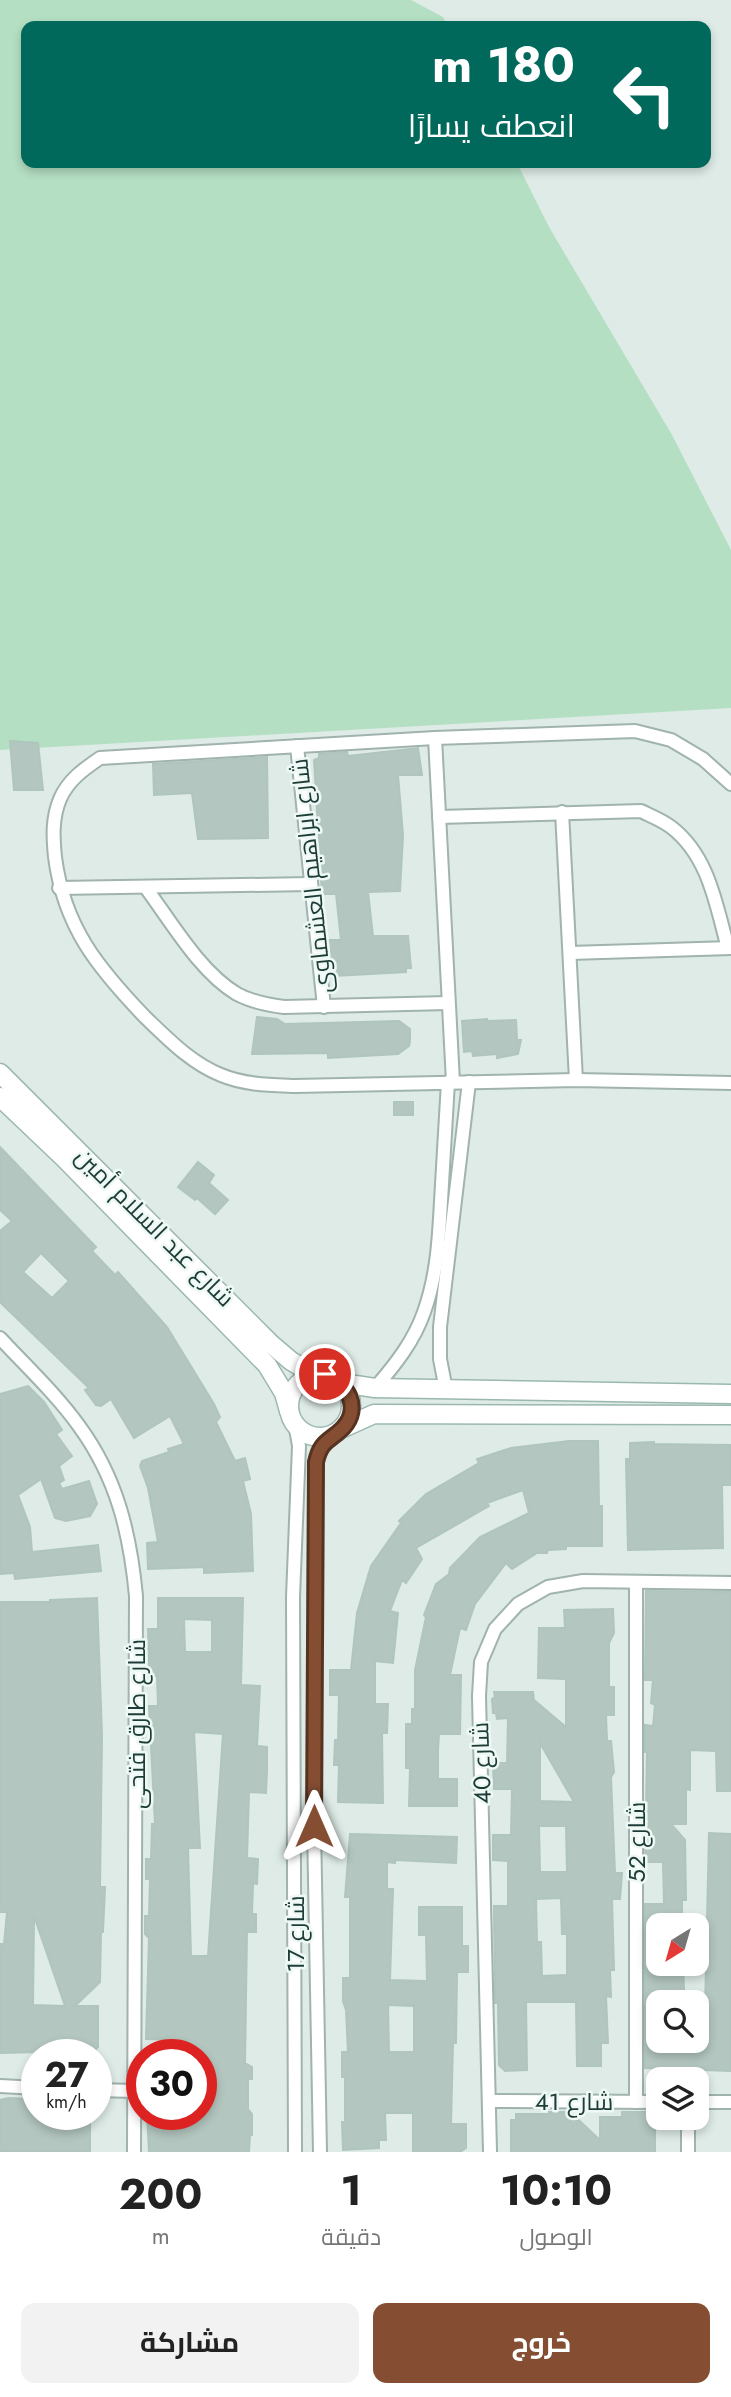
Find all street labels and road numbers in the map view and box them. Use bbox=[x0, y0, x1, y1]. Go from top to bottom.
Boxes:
street label: شارع ابراهيم العشماوى bbox=[281, 757, 341, 995]
street label: شارع عبد السلام أمين bbox=[67, 1139, 243, 1315]
street label: شارع طارق فتحى bbox=[119, 1639, 154, 1809]
street label: شارع 40 bbox=[462, 1721, 500, 1805]
street label: شارع 52 bbox=[619, 1802, 654, 1882]
street label: شارع 17 bbox=[278, 1895, 313, 1973]
street label: شارع 41 bbox=[535, 2084, 613, 2119]

